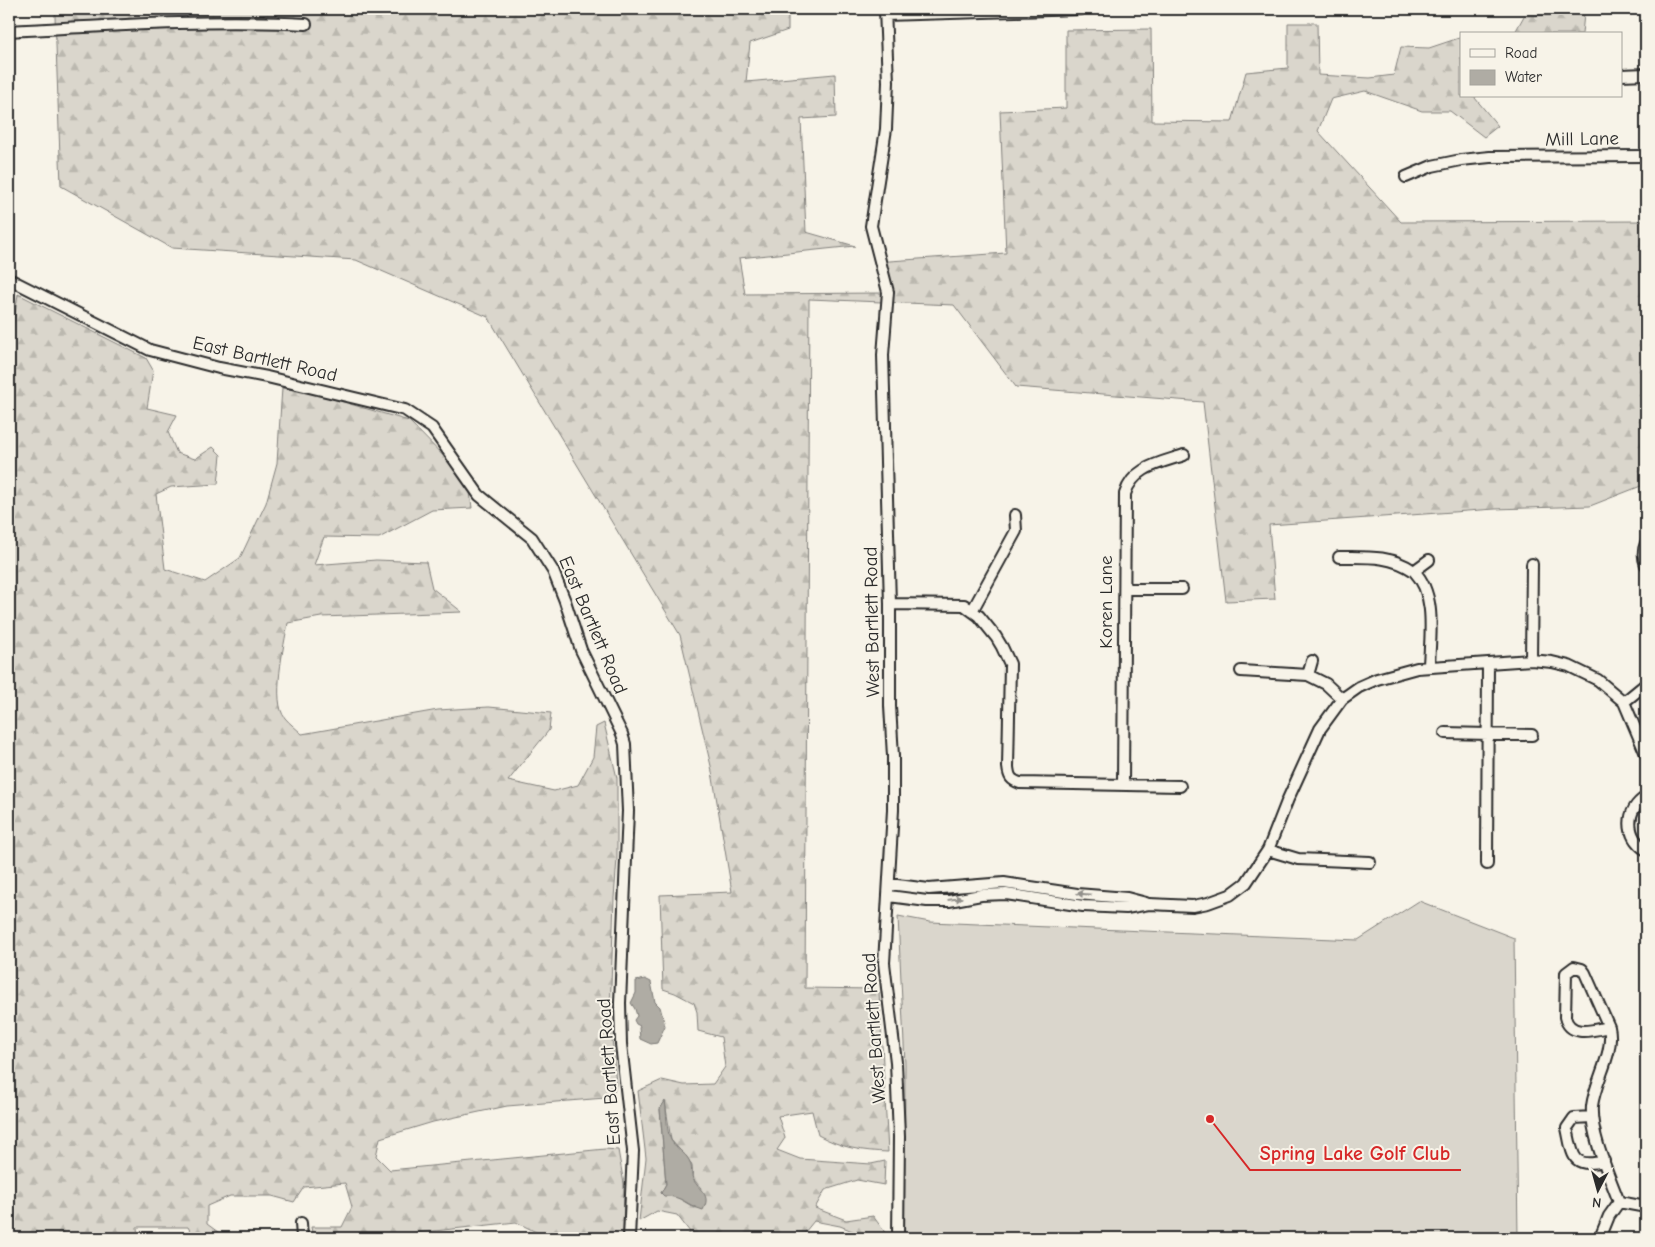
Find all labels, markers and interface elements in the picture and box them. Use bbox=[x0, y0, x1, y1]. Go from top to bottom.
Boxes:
legend bbox=[1460, 32, 1622, 98]
text: Road bbox=[1505, 44, 1537, 62]
text: Water bbox=[1505, 68, 1542, 86]
street label: Mill Lane bbox=[1545, 127, 1619, 151]
street label: East Bartlett Road bbox=[191, 332, 339, 386]
street label: West Bartlett Road bbox=[860, 546, 884, 698]
street label: East Bartlett Road bbox=[554, 553, 632, 697]
street label: Koren Lane bbox=[1095, 555, 1117, 649]
one-way arrow bbox=[1076, 890, 1092, 898]
one-way arrow bbox=[947, 895, 963, 903]
street label: West Bartlett Road bbox=[858, 952, 890, 1104]
street label: East Bartlett Road bbox=[593, 998, 625, 1146]
callout: Spring Lake Golf Club bbox=[1250, 1135, 1461, 1170]
text: Spring Lake Golf Club bbox=[1260, 1142, 1450, 1165]
north arrow bbox=[1572, 1164, 1622, 1214]
text: N bbox=[1591, 1194, 1602, 1211]

